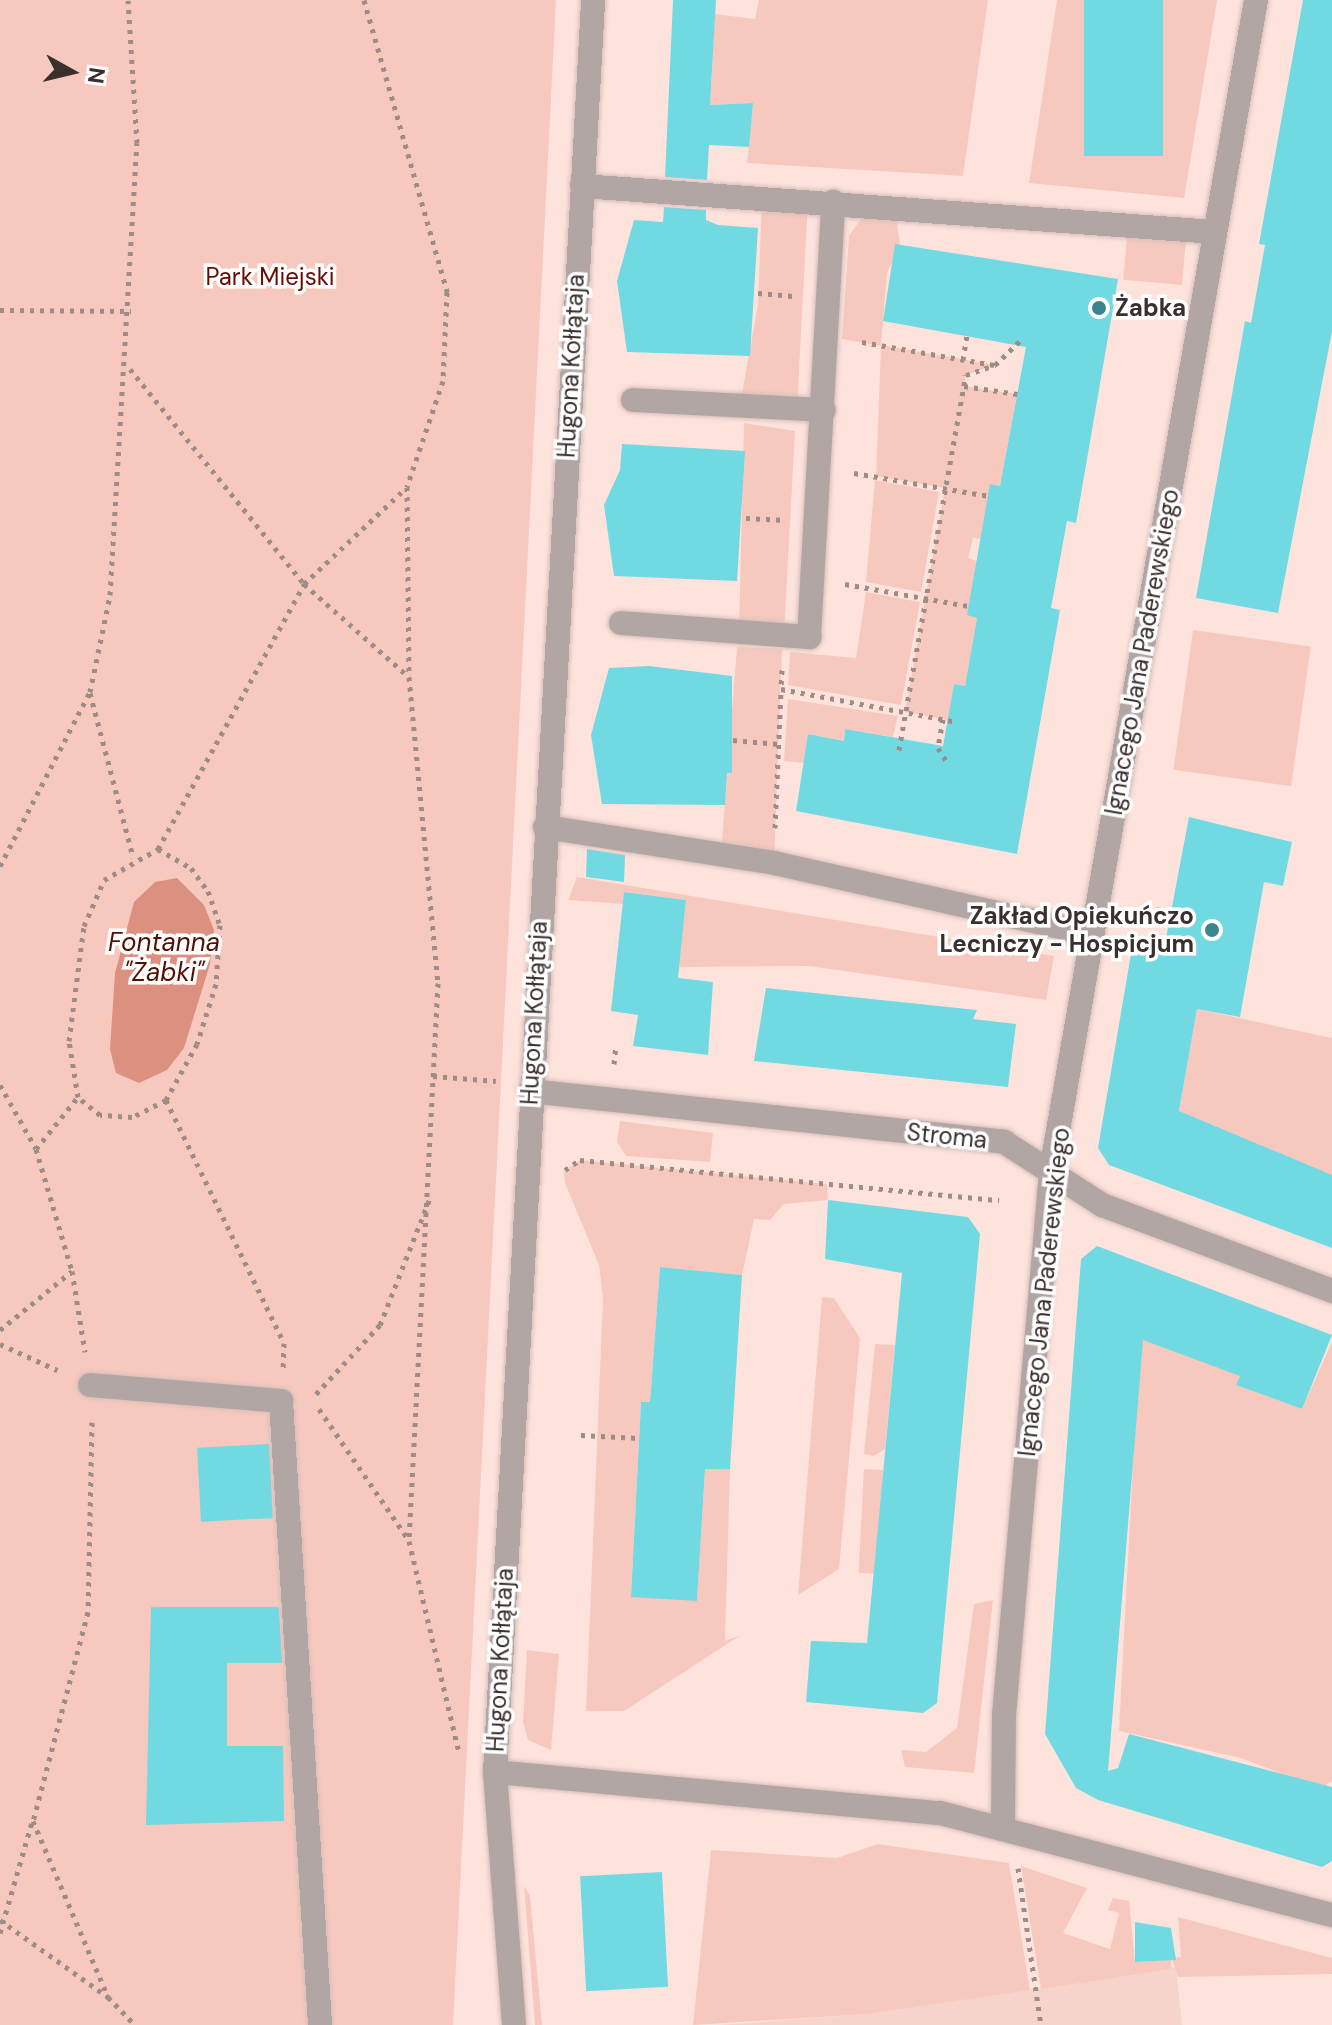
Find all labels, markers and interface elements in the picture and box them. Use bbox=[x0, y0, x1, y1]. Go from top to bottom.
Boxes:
north arrow bbox=[32, 32, 112, 112]
text: N bbox=[81, 65, 112, 85]
park label: Park Miejski bbox=[205, 263, 335, 291]
street label: Hugona Kołłątaja bbox=[552, 273, 590, 459]
place label: Żabka bbox=[1115, 294, 1186, 322]
marker: Żabka bbox=[1090, 299, 1108, 317]
street label: Ignacego Jana Paderewskiego bbox=[1099, 487, 1185, 817]
place label: Zakład Opiekuńczo Lecniczy - Hospicjum bbox=[939, 902, 1194, 958]
marker: Zakład Opiekuńczo Lecniczy - Hospicjum bbox=[1201, 919, 1223, 941]
street label: Hugona Kołłątaja bbox=[515, 920, 553, 1106]
water label: Fontanna "Żabki" bbox=[108, 927, 220, 988]
street label: Stroma bbox=[906, 1117, 988, 1155]
street label: Ignacego Jana Paderewskiego bbox=[1012, 1126, 1076, 1458]
street label: Hugona Kołłątaja bbox=[481, 1567, 519, 1753]

